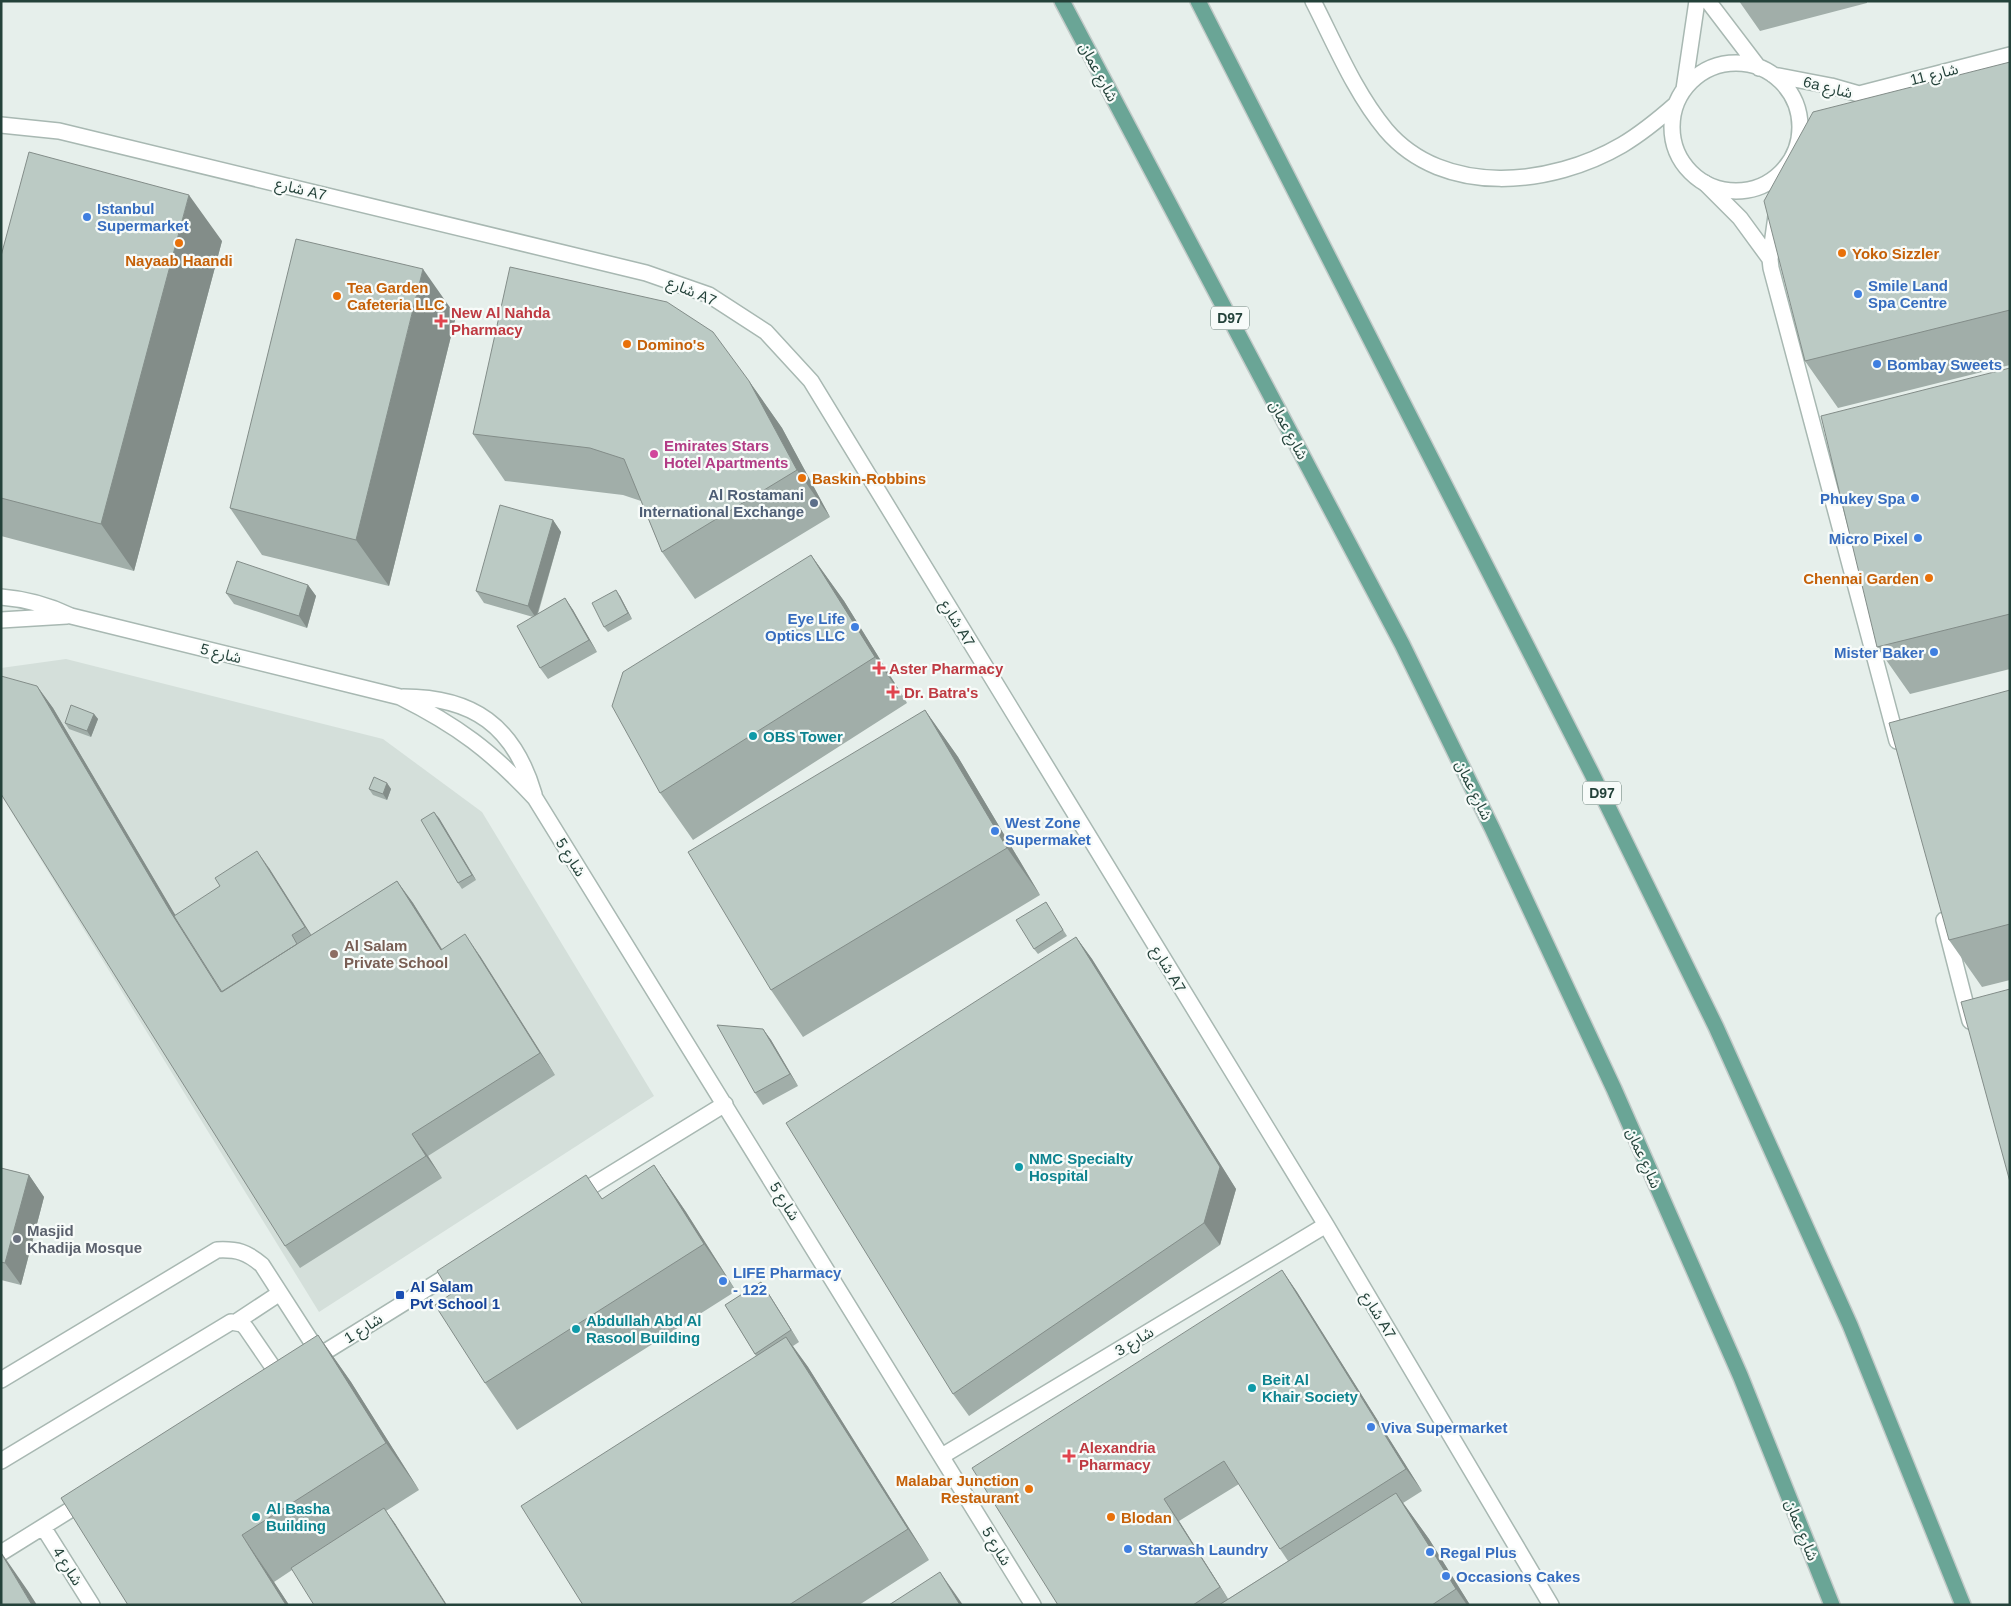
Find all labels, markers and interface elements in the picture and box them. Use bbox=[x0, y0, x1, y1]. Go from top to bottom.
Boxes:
street label: شارع عمان bbox=[1073, 40, 1122, 106]
street label: 11 شارع bbox=[1908, 60, 1961, 92]
street label: 6a شارع bbox=[1801, 73, 1855, 105]
street label: شارع A7 bbox=[273, 174, 328, 207]
place label: Istanbul Supermarket bbox=[97, 200, 189, 234]
marker: Istanbul Supermarket bbox=[81, 211, 93, 223]
marker: Nayaab Haandi bbox=[173, 237, 185, 249]
place label: Yoko Sizzler bbox=[1852, 245, 1939, 262]
marker: Yoko Sizzler bbox=[1836, 247, 1848, 259]
place label: Nayaab Haandi bbox=[125, 252, 233, 269]
street label: شارع A7 bbox=[663, 273, 719, 313]
place label: Smile Land Spa Centre bbox=[1868, 277, 1948, 311]
place label: Tea Garden Cafeteria LLC bbox=[347, 279, 445, 313]
marker: Smile Land Spa Centre bbox=[1852, 288, 1864, 300]
marker: Tea Garden Cafeteria LLC bbox=[331, 290, 343, 302]
place label: New Al Nahda Pharmacy bbox=[451, 304, 551, 338]
road number: D97 bbox=[1211, 306, 1249, 330]
marker: New Al Nahda Pharmacy bbox=[435, 315, 447, 327]
place label: Domino's bbox=[637, 336, 705, 353]
marker: Domino's bbox=[621, 338, 633, 350]
place label: Bombay Sweets bbox=[1887, 356, 2002, 373]
marker: Bombay Sweets bbox=[1871, 358, 1883, 370]
street label: شارع عمان bbox=[1263, 398, 1312, 464]
place label: Emirates Stars Hotel Apartments bbox=[664, 437, 788, 471]
marker: Emirates Stars Hotel Apartments bbox=[648, 448, 660, 460]
place label: Baskin-Robbins bbox=[812, 470, 926, 487]
marker: Baskin-Robbins bbox=[796, 472, 808, 484]
place label: Al Rostamani International Exchange bbox=[639, 486, 804, 520]
place label: Phukey Spa bbox=[1820, 490, 1906, 507]
marker: Phukey Spa bbox=[1909, 492, 1921, 504]
marker: Al Rostamani International Exchange bbox=[808, 497, 820, 509]
place label: Micro Pixel bbox=[1829, 530, 1908, 547]
marker: Micro Pixel bbox=[1912, 532, 1924, 544]
place label: Chennai Garden bbox=[1803, 570, 1919, 587]
marker: Chennai Garden bbox=[1923, 572, 1935, 584]
street label: شارع A7 bbox=[934, 596, 979, 652]
place label: Eye Life Optics LLC bbox=[765, 610, 845, 644]
marker: Eye Life Optics LLC bbox=[849, 621, 861, 633]
street label: شارع 5 bbox=[198, 640, 244, 670]
place label: Mister Baker bbox=[1834, 644, 1924, 661]
marker: Mister Baker bbox=[1928, 646, 1940, 658]
place label: Aster Pharmacy bbox=[889, 660, 1004, 677]
marker: Aster Pharmacy bbox=[873, 662, 885, 674]
place label: Dr. Batra's bbox=[904, 684, 978, 701]
marker: Dr. Batra's bbox=[886, 685, 900, 699]
place label: OBS Tower bbox=[763, 728, 843, 745]
marker: OBS Tower bbox=[747, 730, 759, 742]
street label: شارع عمان bbox=[1449, 757, 1496, 825]
road number: D97 bbox=[1583, 781, 1621, 804]
place label: West Zone Supermaket bbox=[1005, 814, 1091, 848]
marker: West Zone Supermaket bbox=[989, 825, 1001, 837]
street label: شارع 5 bbox=[549, 835, 589, 882]
place label: Al Salam Private School bbox=[344, 937, 448, 971]
street label: شارع A7 bbox=[1145, 942, 1190, 998]
marker: Al Salam Private School bbox=[328, 948, 340, 960]
street label: شارع عمان bbox=[1620, 1125, 1665, 1193]
place label: NMC Specialty Hospital bbox=[1029, 1150, 1134, 1184]
marker: NMC Specialty Hospital bbox=[1013, 1161, 1025, 1173]
street label: شارع 5 bbox=[763, 1179, 803, 1226]
place label: Masjid Khadija Mosque bbox=[27, 1222, 142, 1256]
marker: Masjid Khadija Mosque bbox=[11, 1233, 23, 1245]
place label: LIFE Pharmacy - 122 bbox=[733, 1264, 842, 1298]
marker: LIFE Pharmacy - 122 bbox=[717, 1275, 729, 1287]
place label: Al Salam Pvt School 1 bbox=[410, 1278, 500, 1312]
street label: شارع A7 bbox=[1355, 1288, 1400, 1344]
marker: Al Salam Pvt School 1 bbox=[394, 1289, 406, 1301]
street label: شارع 1 bbox=[341, 1310, 388, 1350]
place label: Abdullah Abd Al Rasool Building bbox=[586, 1312, 702, 1346]
marker: Abdullah Abd Al Rasool Building bbox=[570, 1323, 582, 1335]
street label: شارع 3 bbox=[1112, 1323, 1159, 1362]
place label: Beit Al Khair Society bbox=[1262, 1371, 1359, 1405]
marker: Beit Al Khair Society bbox=[1246, 1382, 1258, 1394]
place label: Viva Supermarket bbox=[1381, 1419, 1507, 1436]
marker: Viva Supermarket bbox=[1365, 1421, 1377, 1433]
place label: Alexandria Pharmacy bbox=[1079, 1439, 1156, 1473]
marker: Alexandria Pharmacy bbox=[1063, 1450, 1075, 1462]
place label: Malabar Junction Restaurant bbox=[896, 1472, 1019, 1506]
marker: Malabar Junction Restaurant bbox=[1023, 1483, 1035, 1495]
street label: شارع عمان bbox=[1778, 1497, 1822, 1565]
place label: Al Basha Building bbox=[266, 1500, 331, 1534]
place label: Blodan bbox=[1121, 1509, 1172, 1526]
marker: Al Basha Building bbox=[250, 1511, 262, 1523]
marker: Blodan bbox=[1105, 1511, 1117, 1523]
street label: شارع 5 bbox=[976, 1524, 1015, 1571]
place label: Starwash Laundry bbox=[1138, 1541, 1269, 1558]
marker: Starwash Laundry bbox=[1122, 1543, 1134, 1555]
street label: شارع 4 bbox=[46, 1544, 86, 1591]
place label: Regal Plus bbox=[1440, 1544, 1517, 1561]
marker: Regal Plus bbox=[1424, 1546, 1436, 1558]
place label: Occasions Cakes bbox=[1456, 1568, 1580, 1585]
marker: Occasions Cakes bbox=[1440, 1570, 1452, 1582]

